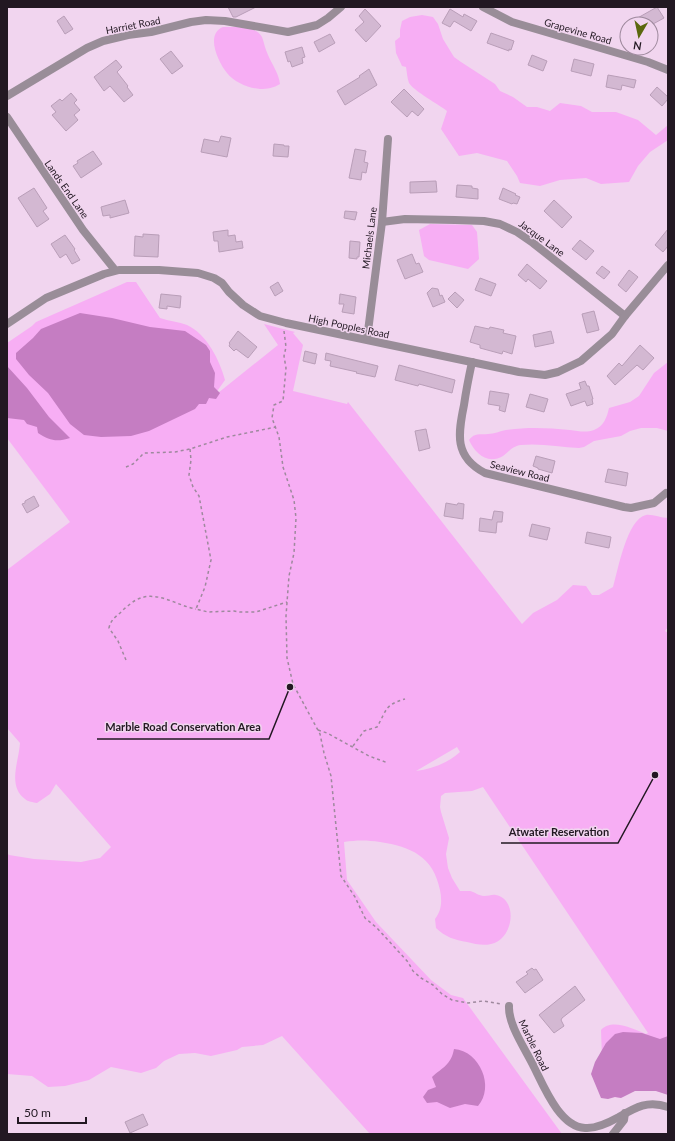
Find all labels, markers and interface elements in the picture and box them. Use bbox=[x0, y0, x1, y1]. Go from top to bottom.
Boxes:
street label: Harriet Road bbox=[105, 14, 161, 36]
street label: Grapevine Road bbox=[543, 16, 613, 46]
north arrow bbox=[619, 16, 659, 56]
text: N bbox=[632, 39, 643, 53]
street label: Lands End Lane bbox=[42, 157, 92, 221]
street label: Michaels Lane bbox=[359, 206, 379, 270]
street label: Jacque Lane bbox=[517, 217, 567, 259]
street label: High Popples Road bbox=[307, 312, 391, 340]
street label: Seaview Road bbox=[489, 458, 551, 484]
callout: Marble Road Conservation Area bbox=[97, 716, 269, 739]
text: Marble Road Conservation Area bbox=[105, 720, 261, 733]
callout: Atwater Reservation bbox=[501, 820, 618, 843]
text: Atwater Reservation bbox=[508, 825, 609, 838]
street label: Marble Road bbox=[516, 1017, 552, 1073]
scale bar bbox=[18, 1099, 86, 1125]
text: 50 m bbox=[24, 1105, 51, 1120]

